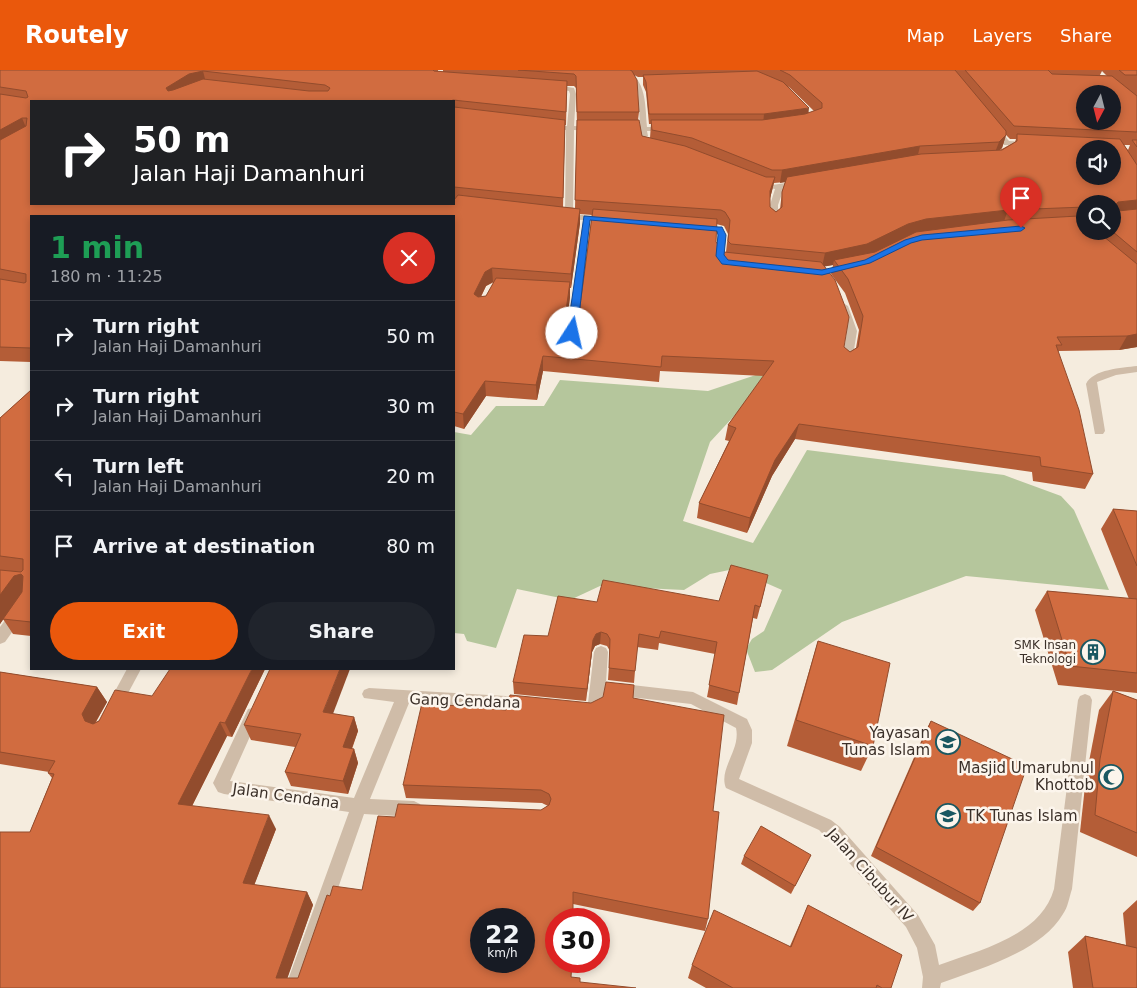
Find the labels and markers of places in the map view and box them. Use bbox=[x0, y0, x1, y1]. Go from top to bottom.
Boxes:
pin bbox=[1000, 177, 1042, 228]
place label: SMK Insan Teknologi bbox=[1014, 638, 1076, 666]
building icon: SMK Insan Teknologi bbox=[1080, 639, 1106, 665]
place label: Yayasan Tunas Islam bbox=[841, 724, 930, 759]
school or university icon: Yayasan Tunas Islam bbox=[935, 729, 961, 755]
place label: Masjid Umarubnul Khottob bbox=[958, 759, 1094, 794]
mosque icon: Masjid Umarubnul Khottob bbox=[1098, 764, 1124, 790]
school or university icon: TK Tunas Islam bbox=[935, 803, 961, 829]
place label: TK Tunas Islam bbox=[965, 807, 1078, 825]

